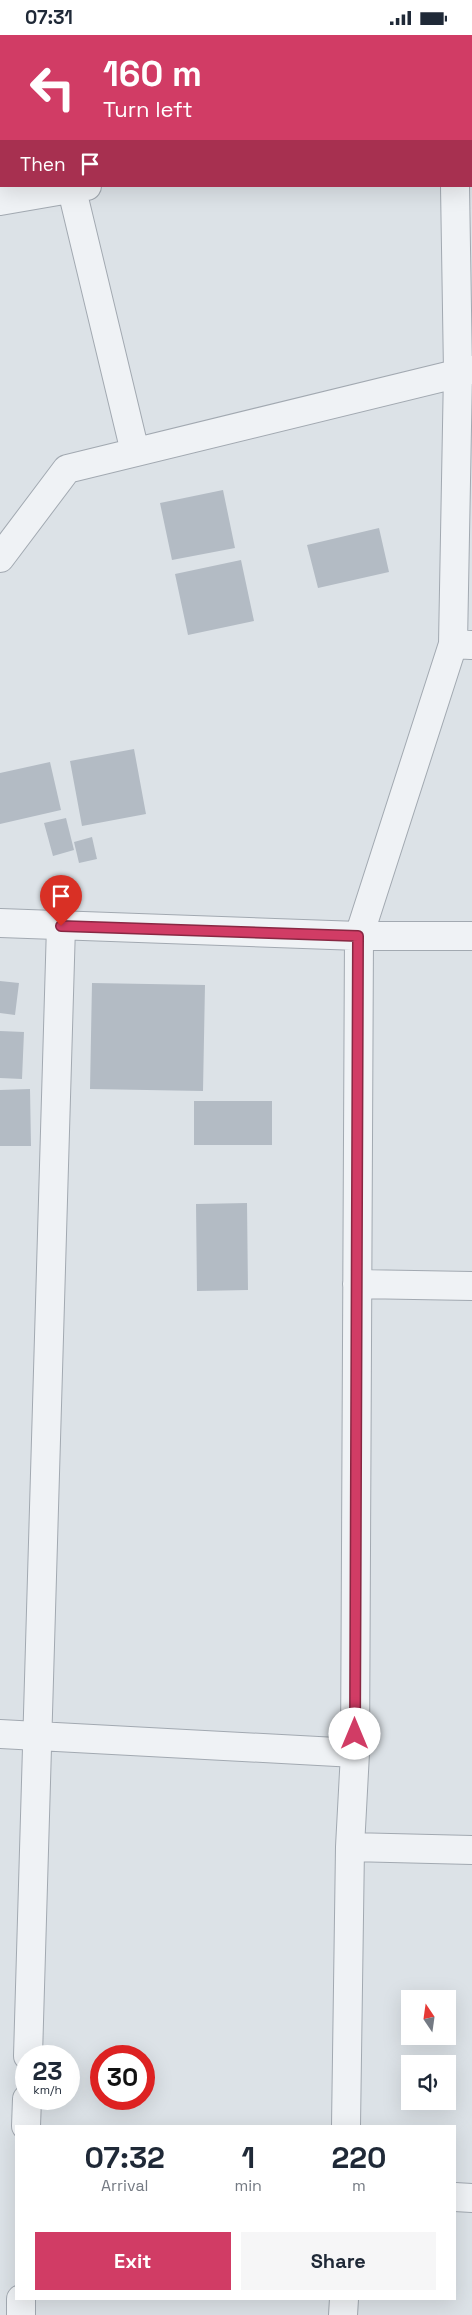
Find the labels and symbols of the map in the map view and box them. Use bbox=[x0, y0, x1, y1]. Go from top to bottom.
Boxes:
pin bbox=[40, 875, 82, 926]
position arrow bbox=[328, 1707, 380, 1759]
north arrow bbox=[401, 1990, 456, 2045]
speed limit sign: 30 bbox=[90, 2045, 155, 2110]

